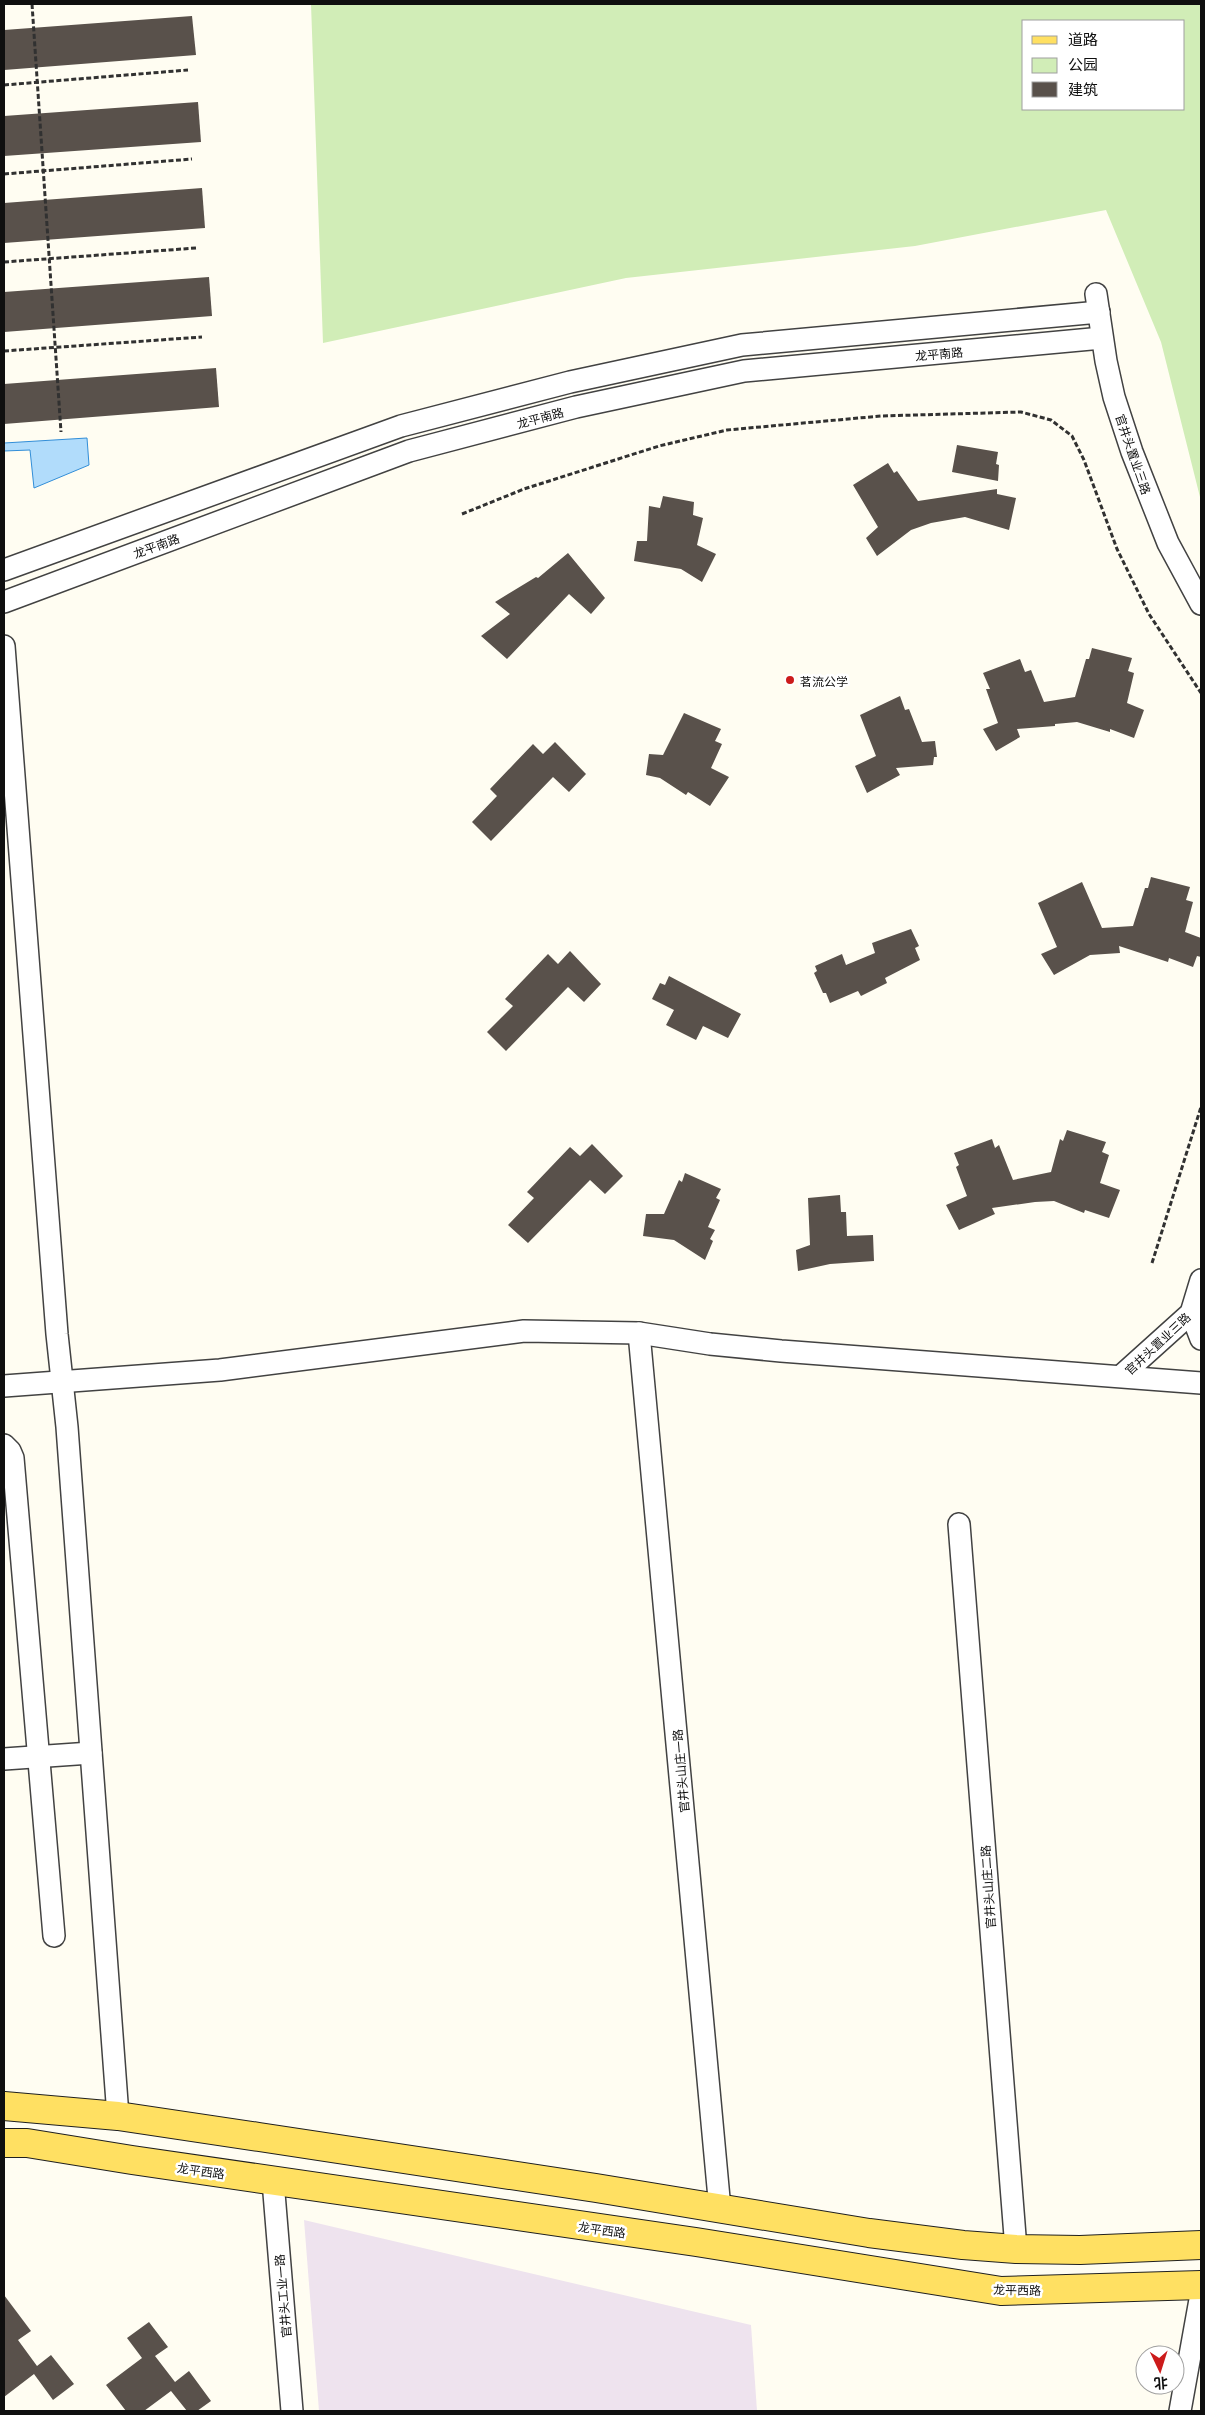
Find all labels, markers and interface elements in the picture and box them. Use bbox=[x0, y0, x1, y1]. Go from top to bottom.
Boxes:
legend bbox=[1022, 20, 1185, 110]
text: 道路 bbox=[1068, 28, 1098, 49]
text: 公园 bbox=[1068, 53, 1098, 74]
text: 建筑 bbox=[1068, 78, 1098, 99]
street label: 龙平南路 bbox=[914, 342, 964, 364]
street label: 龙平南路 bbox=[515, 403, 565, 431]
street label: 官井头置业三路 bbox=[1112, 412, 1156, 496]
street label: 龙平南路 bbox=[131, 529, 181, 561]
place label: 茗流公学 bbox=[800, 672, 848, 689]
marker: 茗流公学 bbox=[784, 674, 796, 686]
street label: 官井头置业三路 bbox=[1120, 1308, 1194, 1378]
street label: 官井头山庄一路 bbox=[668, 1728, 692, 1814]
street label: 官井头山庄二路 bbox=[976, 1845, 998, 1929]
street label: 龙平西路 bbox=[176, 2158, 226, 2182]
street label: 龙平西路 bbox=[577, 2217, 627, 2241]
street label: 官井头工业一路 bbox=[270, 2253, 294, 2339]
street label: 龙平西路 bbox=[993, 2280, 1041, 2298]
north arrow bbox=[1135, 2345, 1185, 2395]
text: 北 bbox=[1153, 2374, 1169, 2394]

